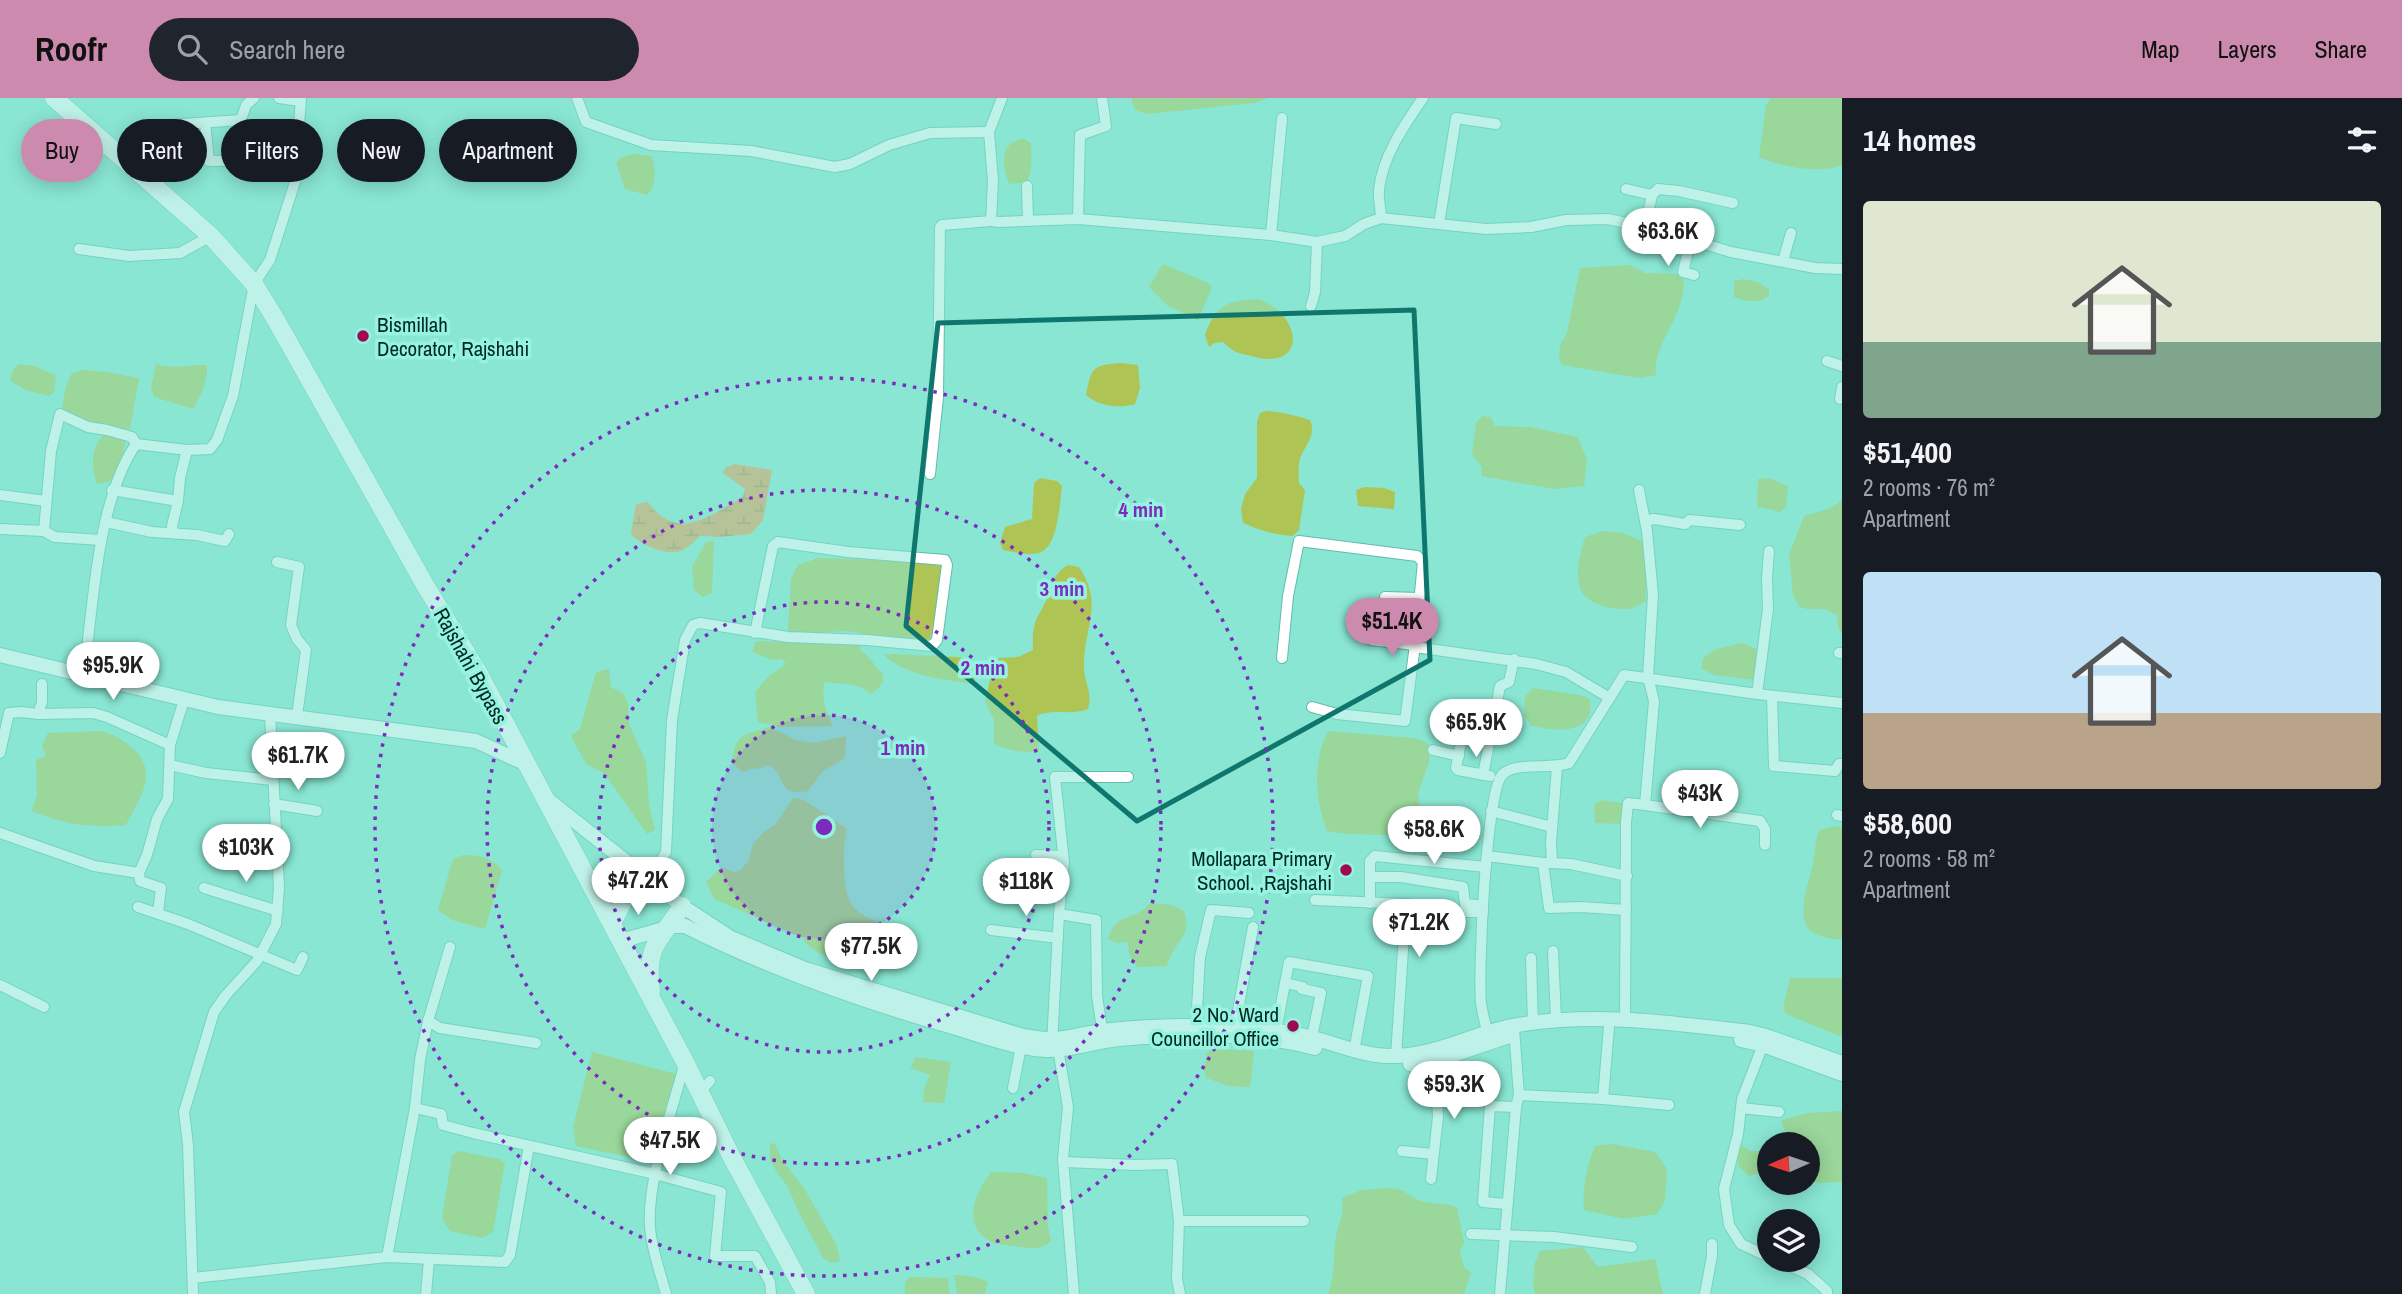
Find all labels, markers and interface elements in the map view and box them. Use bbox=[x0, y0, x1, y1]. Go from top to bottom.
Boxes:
search box bbox=[149, 18, 639, 81]
text: Roofr bbox=[35, 27, 107, 71]
icon: search bbox=[173, 30, 211, 68]
text: Search here bbox=[229, 32, 345, 67]
text: Map bbox=[2141, 33, 2179, 65]
text: Layers bbox=[2217, 33, 2276, 65]
text: Share bbox=[2314, 33, 2367, 65]
chip: Buy bbox=[21, 119, 103, 182]
chip: Rent bbox=[117, 119, 207, 182]
chip: Filters bbox=[221, 119, 323, 182]
chip: New bbox=[337, 119, 425, 182]
chip: Apartment bbox=[439, 119, 577, 182]
text: 14 homes bbox=[1863, 120, 1977, 160]
icon: filters bbox=[2343, 121, 2381, 159]
pin: $63.6K bbox=[1611, 208, 1725, 268]
text: $63.6K bbox=[1638, 215, 1698, 246]
icon: home bbox=[2059, 247, 2185, 373]
place label: Bismillah Decorator, Rajshahi bbox=[377, 310, 529, 363]
marker: Bismillah Decorator, Rajshahi bbox=[355, 328, 371, 344]
text: $51,400 bbox=[1863, 432, 1952, 472]
text: 2 rooms · 76 m² bbox=[1863, 472, 1995, 503]
text: 4 min bbox=[1119, 495, 1163, 524]
text: Apartment bbox=[1863, 503, 1950, 534]
text: 3 min bbox=[1040, 574, 1084, 603]
pin: $51.4K bbox=[1335, 598, 1449, 658]
street label: Rajshahi Bypass bbox=[427, 602, 515, 730]
text: $51.4K bbox=[1362, 605, 1422, 636]
icon: home bbox=[2059, 618, 2185, 744]
pin: $95.9K bbox=[56, 642, 170, 702]
text: $95.9K bbox=[83, 649, 143, 680]
text: 2 min bbox=[961, 653, 1005, 682]
pin: $65.9K bbox=[1419, 700, 1533, 759]
text: $65.9K bbox=[1446, 706, 1506, 737]
pin: $61.7K bbox=[241, 732, 355, 792]
text: 1 min bbox=[881, 733, 925, 762]
text: $61.7K bbox=[268, 739, 328, 770]
pin: $43K bbox=[1659, 770, 1741, 830]
text: $43K bbox=[1677, 777, 1723, 808]
text: $58,600 bbox=[1863, 803, 1952, 843]
pin: $58.6K bbox=[1377, 806, 1491, 866]
text: $58.6K bbox=[1404, 813, 1464, 844]
centre of rings bbox=[812, 815, 836, 839]
pin: $103K bbox=[197, 824, 295, 884]
text: $103K bbox=[218, 831, 274, 862]
text: 2 rooms · 58 m² bbox=[1863, 843, 1995, 874]
place label: Mollapara Primary School. ,Rajshahi bbox=[1191, 844, 1332, 897]
pin: $47.2K bbox=[581, 858, 695, 917]
pin: $118K bbox=[977, 858, 1075, 918]
marker: Mollapara Primary School. ,Rajshahi bbox=[1338, 862, 1354, 878]
text: $47.2K bbox=[608, 864, 668, 895]
text: $118K bbox=[999, 865, 1053, 896]
text: Apartment bbox=[1863, 874, 1950, 905]
pin: $71.2K bbox=[1362, 900, 1476, 959]
text: $71.2K bbox=[1389, 906, 1449, 937]
pin: $77.5K bbox=[814, 924, 928, 983]
text: $77.5K bbox=[841, 930, 901, 961]
place label: 2 No. Ward Councillor Office bbox=[1151, 1000, 1279, 1053]
marker: 2 No. Ward Councillor Office bbox=[1285, 1018, 1301, 1034]
pin: $59.3K bbox=[1397, 1062, 1511, 1121]
text: $59.3K bbox=[1424, 1068, 1484, 1099]
pin: $47.5K bbox=[613, 1118, 727, 1177]
text: $47.5K bbox=[640, 1124, 700, 1155]
north arrow bbox=[1757, 1132, 1820, 1195]
map controls bbox=[1757, 1132, 1820, 1272]
button: layers bbox=[1757, 1209, 1820, 1272]

